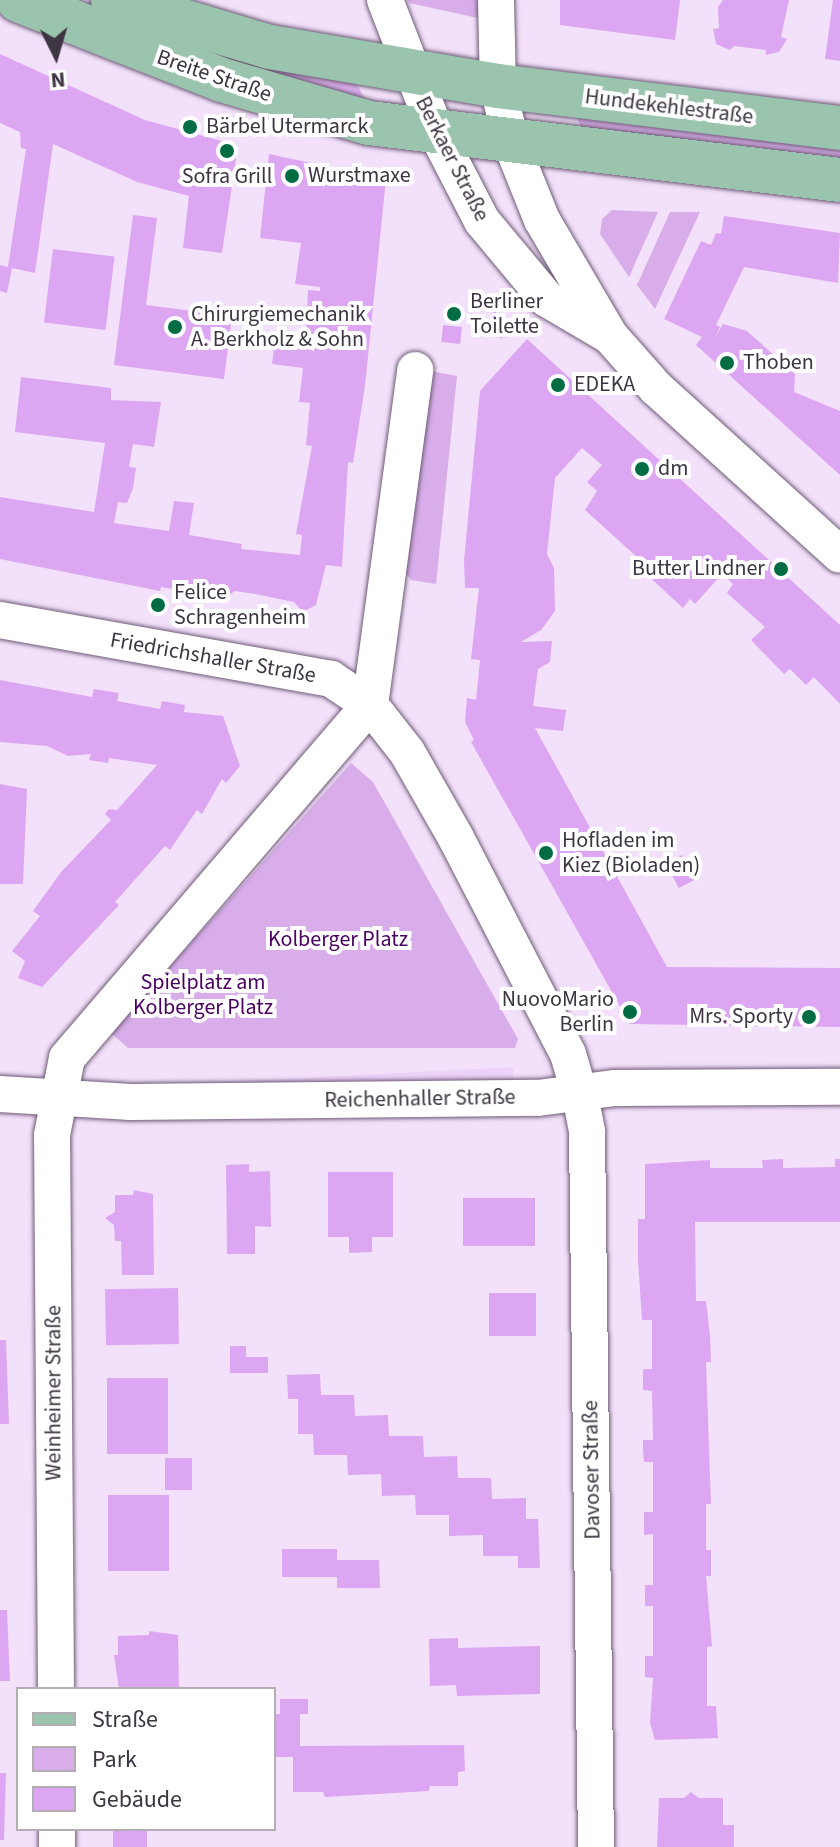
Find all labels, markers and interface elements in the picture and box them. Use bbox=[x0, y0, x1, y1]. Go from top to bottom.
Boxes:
north arrow bbox=[16, 16, 96, 96]
street label: Breite Straße bbox=[153, 44, 275, 108]
text: N bbox=[49, 63, 67, 96]
street label: Hundekehlestraße bbox=[583, 84, 755, 130]
street label: Berkaer Straße bbox=[409, 92, 495, 226]
place label: Bärbel Utermarck bbox=[206, 114, 368, 140]
marker: Bärbel Utermarck bbox=[181, 118, 199, 136]
marker: Sofra Grill bbox=[218, 142, 236, 160]
place label: Wurstmaxe bbox=[308, 163, 411, 189]
place label: Sofra Grill bbox=[182, 164, 272, 190]
marker: Wurstmaxe bbox=[283, 167, 301, 185]
place label: Berliner Toilette bbox=[470, 288, 543, 340]
place label: Chirurgiemechanik A. Berkholz & Sohn bbox=[191, 301, 366, 352]
marker: Berliner Toilette bbox=[445, 305, 463, 323]
marker: Chirurgiemechanik A. Berkholz & Sohn bbox=[166, 318, 184, 336]
place label: Thoben bbox=[743, 350, 814, 376]
marker: Thoben bbox=[718, 354, 736, 372]
place label: EDEKA bbox=[574, 372, 635, 398]
marker: EDEKA bbox=[549, 376, 567, 394]
place label: dm bbox=[658, 456, 688, 482]
marker: dm bbox=[633, 460, 651, 478]
place label: Butter Lindner bbox=[632, 556, 765, 582]
marker: Butter Lindner bbox=[772, 560, 790, 578]
place label: Felice Schragenheim bbox=[174, 579, 306, 630]
marker: Felice Schragenheim bbox=[149, 596, 167, 614]
street label: Friedrichshaller Straße bbox=[108, 627, 318, 689]
place label: Hofladen im Kiez (Bioladen) bbox=[562, 827, 700, 878]
marker: Hofladen im Kiez (Bioladen) bbox=[537, 844, 555, 862]
park label: Kolberger Platz bbox=[268, 927, 408, 953]
park label: Spielplatz am Kolberger Platz bbox=[133, 969, 273, 1020]
place label: NuovoMario Berlin bbox=[502, 986, 614, 1038]
marker: NuovoMario Berlin bbox=[621, 1003, 639, 1021]
place label: Mrs. Sporty bbox=[689, 1004, 793, 1030]
marker: Mrs. Sporty bbox=[800, 1008, 818, 1026]
street label: Reichenhaller Straße bbox=[324, 1084, 516, 1114]
street label: Weinheimer Straße bbox=[41, 1305, 67, 1481]
street label: Davoser Straße bbox=[578, 1400, 606, 1540]
legend bbox=[16, 1687, 276, 1831]
text: Straße bbox=[92, 1702, 158, 1737]
text: Park bbox=[92, 1742, 137, 1777]
text: Gebäude bbox=[92, 1782, 182, 1817]

